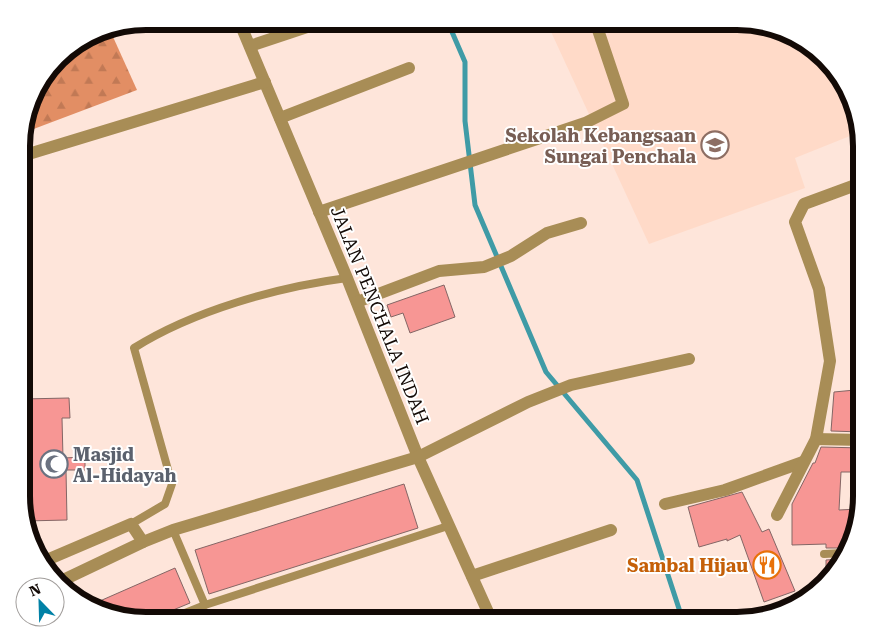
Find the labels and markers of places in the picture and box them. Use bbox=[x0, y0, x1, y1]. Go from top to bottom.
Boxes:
place label: Sekolah Kebangsaan Sungai Penchala bbox=[505, 125, 696, 167]
school or university icon: Sekolah Kebangsaan Sungai Penchala bbox=[700, 130, 730, 160]
place label: Masjid Al-Hidayah bbox=[73, 444, 177, 486]
mosque icon: Masjid Al-Hidayah bbox=[39, 449, 69, 479]
restaurant icon: Sambal Hijau bbox=[752, 550, 782, 580]
place label: Sambal Hijau bbox=[627, 555, 748, 576]

